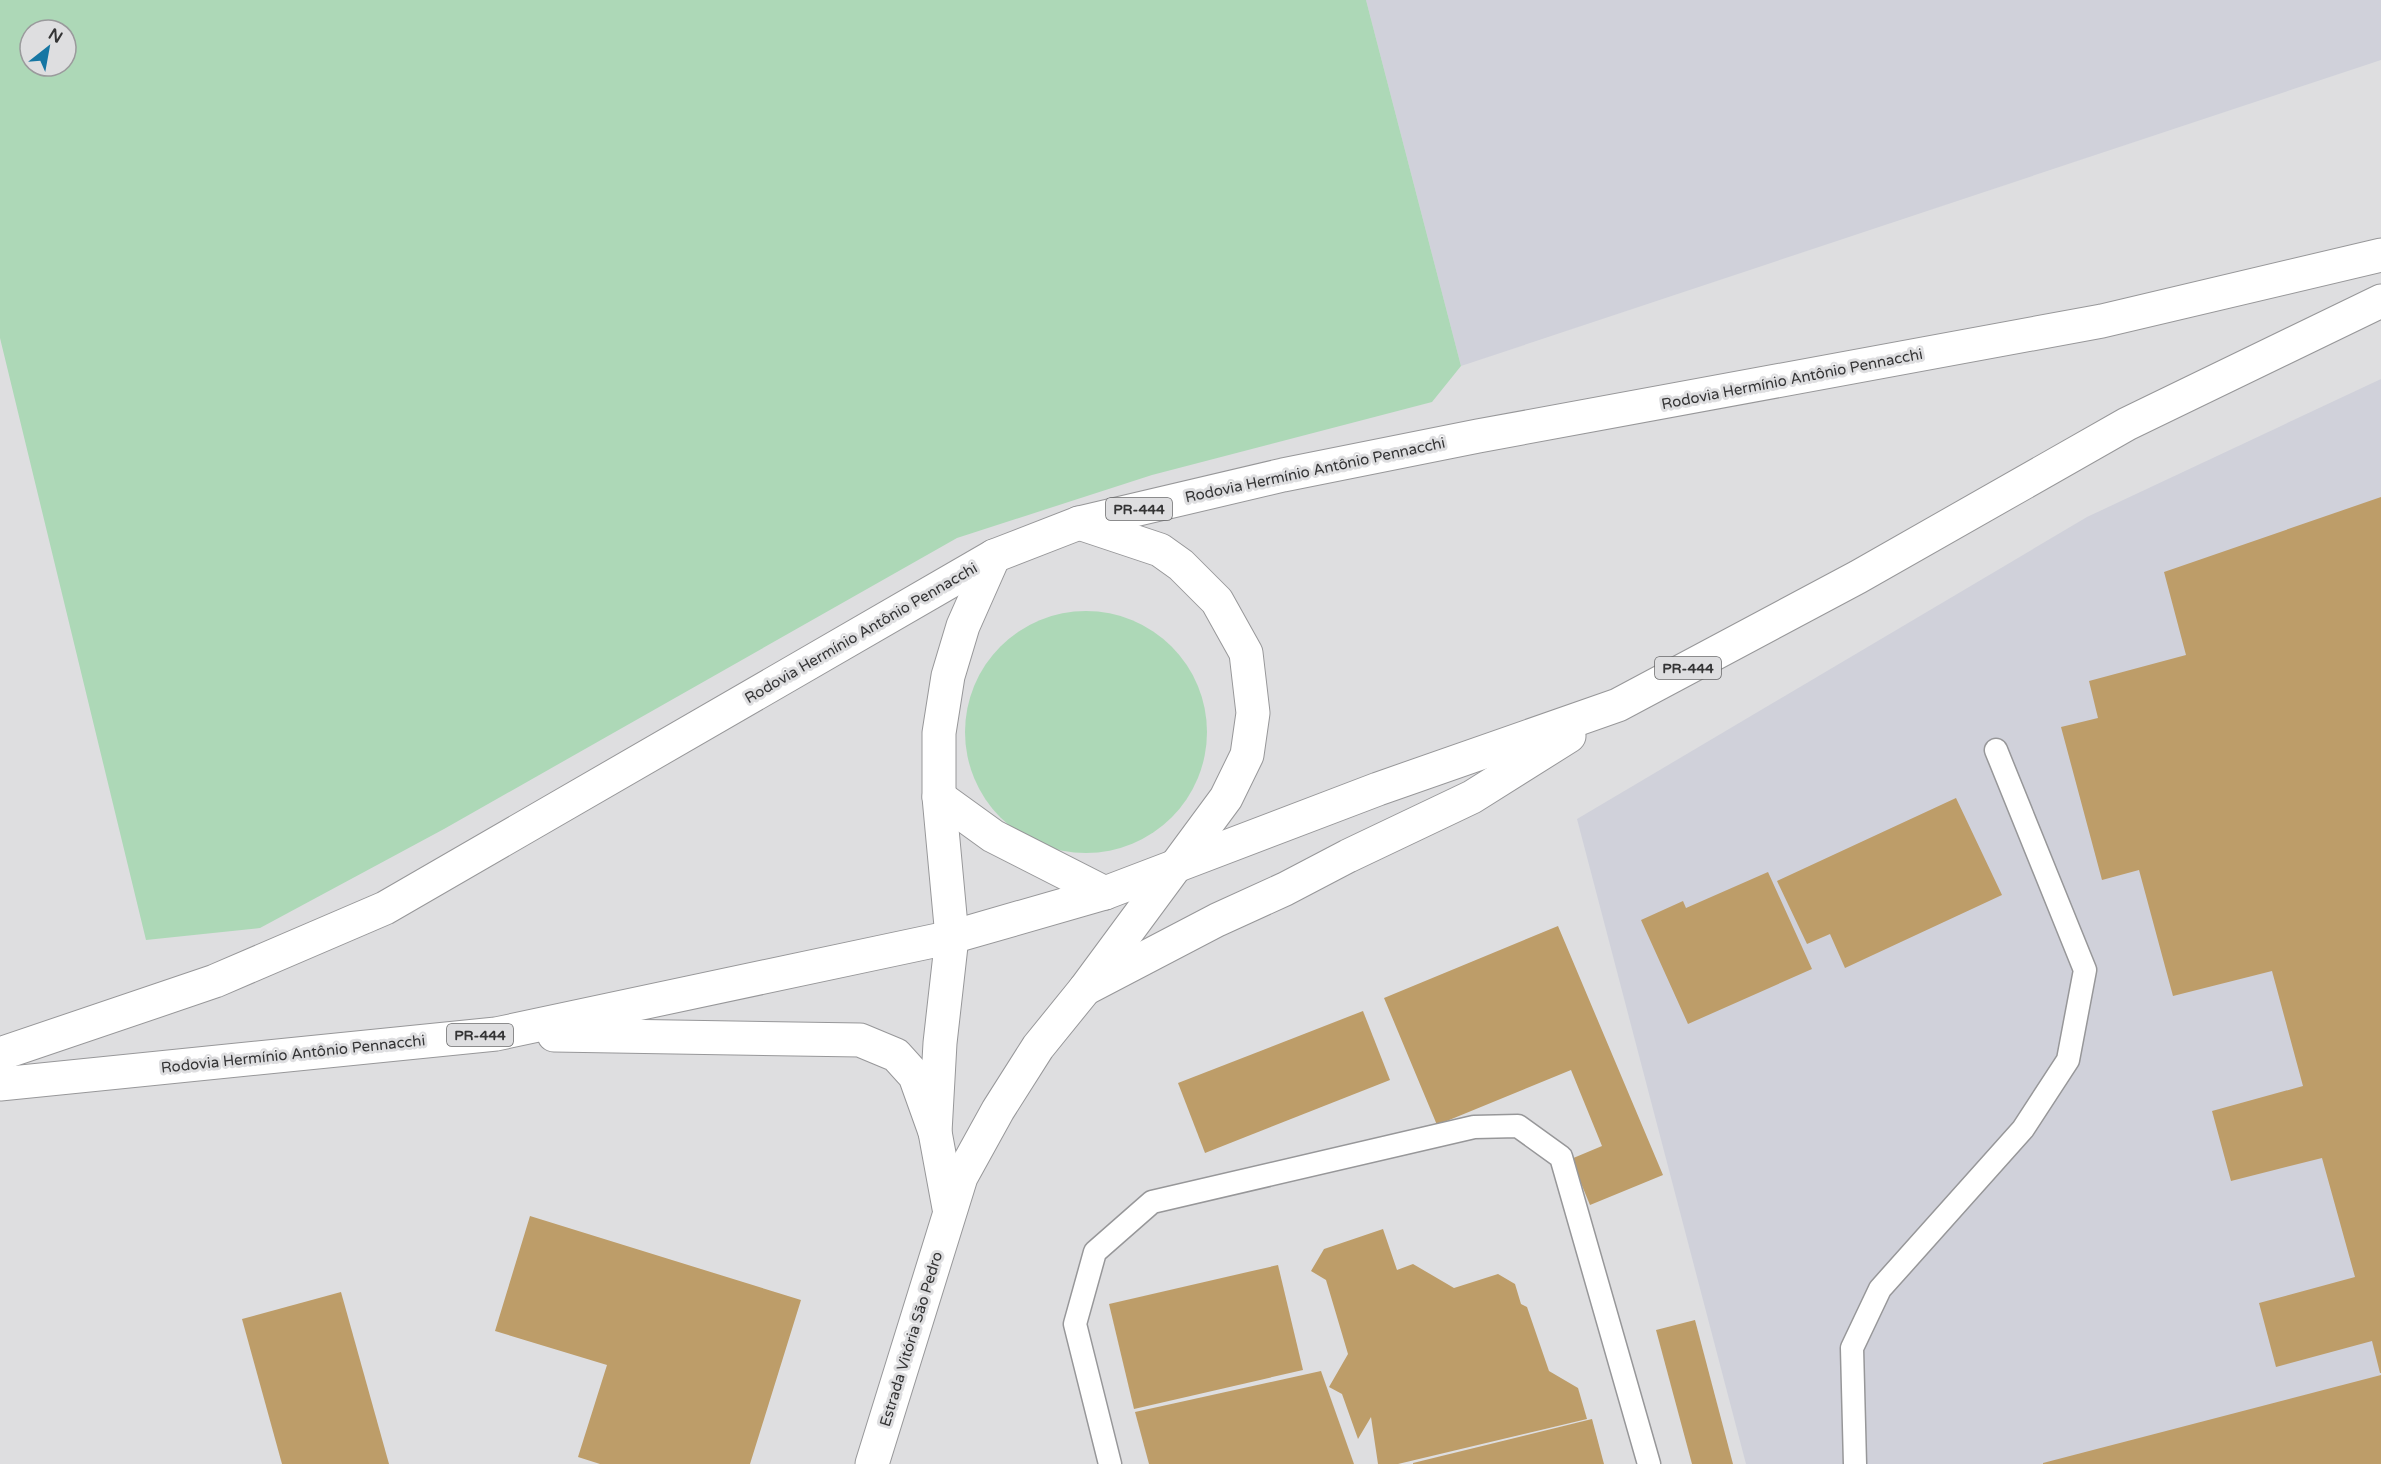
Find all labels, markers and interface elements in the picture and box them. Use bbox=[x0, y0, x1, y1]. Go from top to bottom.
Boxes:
north arrow bbox=[18, 18, 78, 78]
text: N bbox=[45, 24, 66, 48]
street label: Rodovia Hermínio Antônio Pennacchi bbox=[1660, 345, 1924, 413]
street label: Rodovia Hermínio Antônio Pennacchi bbox=[1183, 434, 1447, 506]
road number: PR-444 bbox=[1106, 498, 1172, 520]
street label: Rodovia Hermínio Antônio Pennacchi bbox=[741, 559, 981, 707]
road number: PR-444 bbox=[1655, 657, 1721, 679]
road number: PR-444 bbox=[447, 1024, 513, 1046]
street label: Rodovia Hermínio Antônio Pennacchi bbox=[160, 1031, 426, 1077]
street label: Estrada Vitória São Pedro bbox=[876, 1249, 946, 1429]

